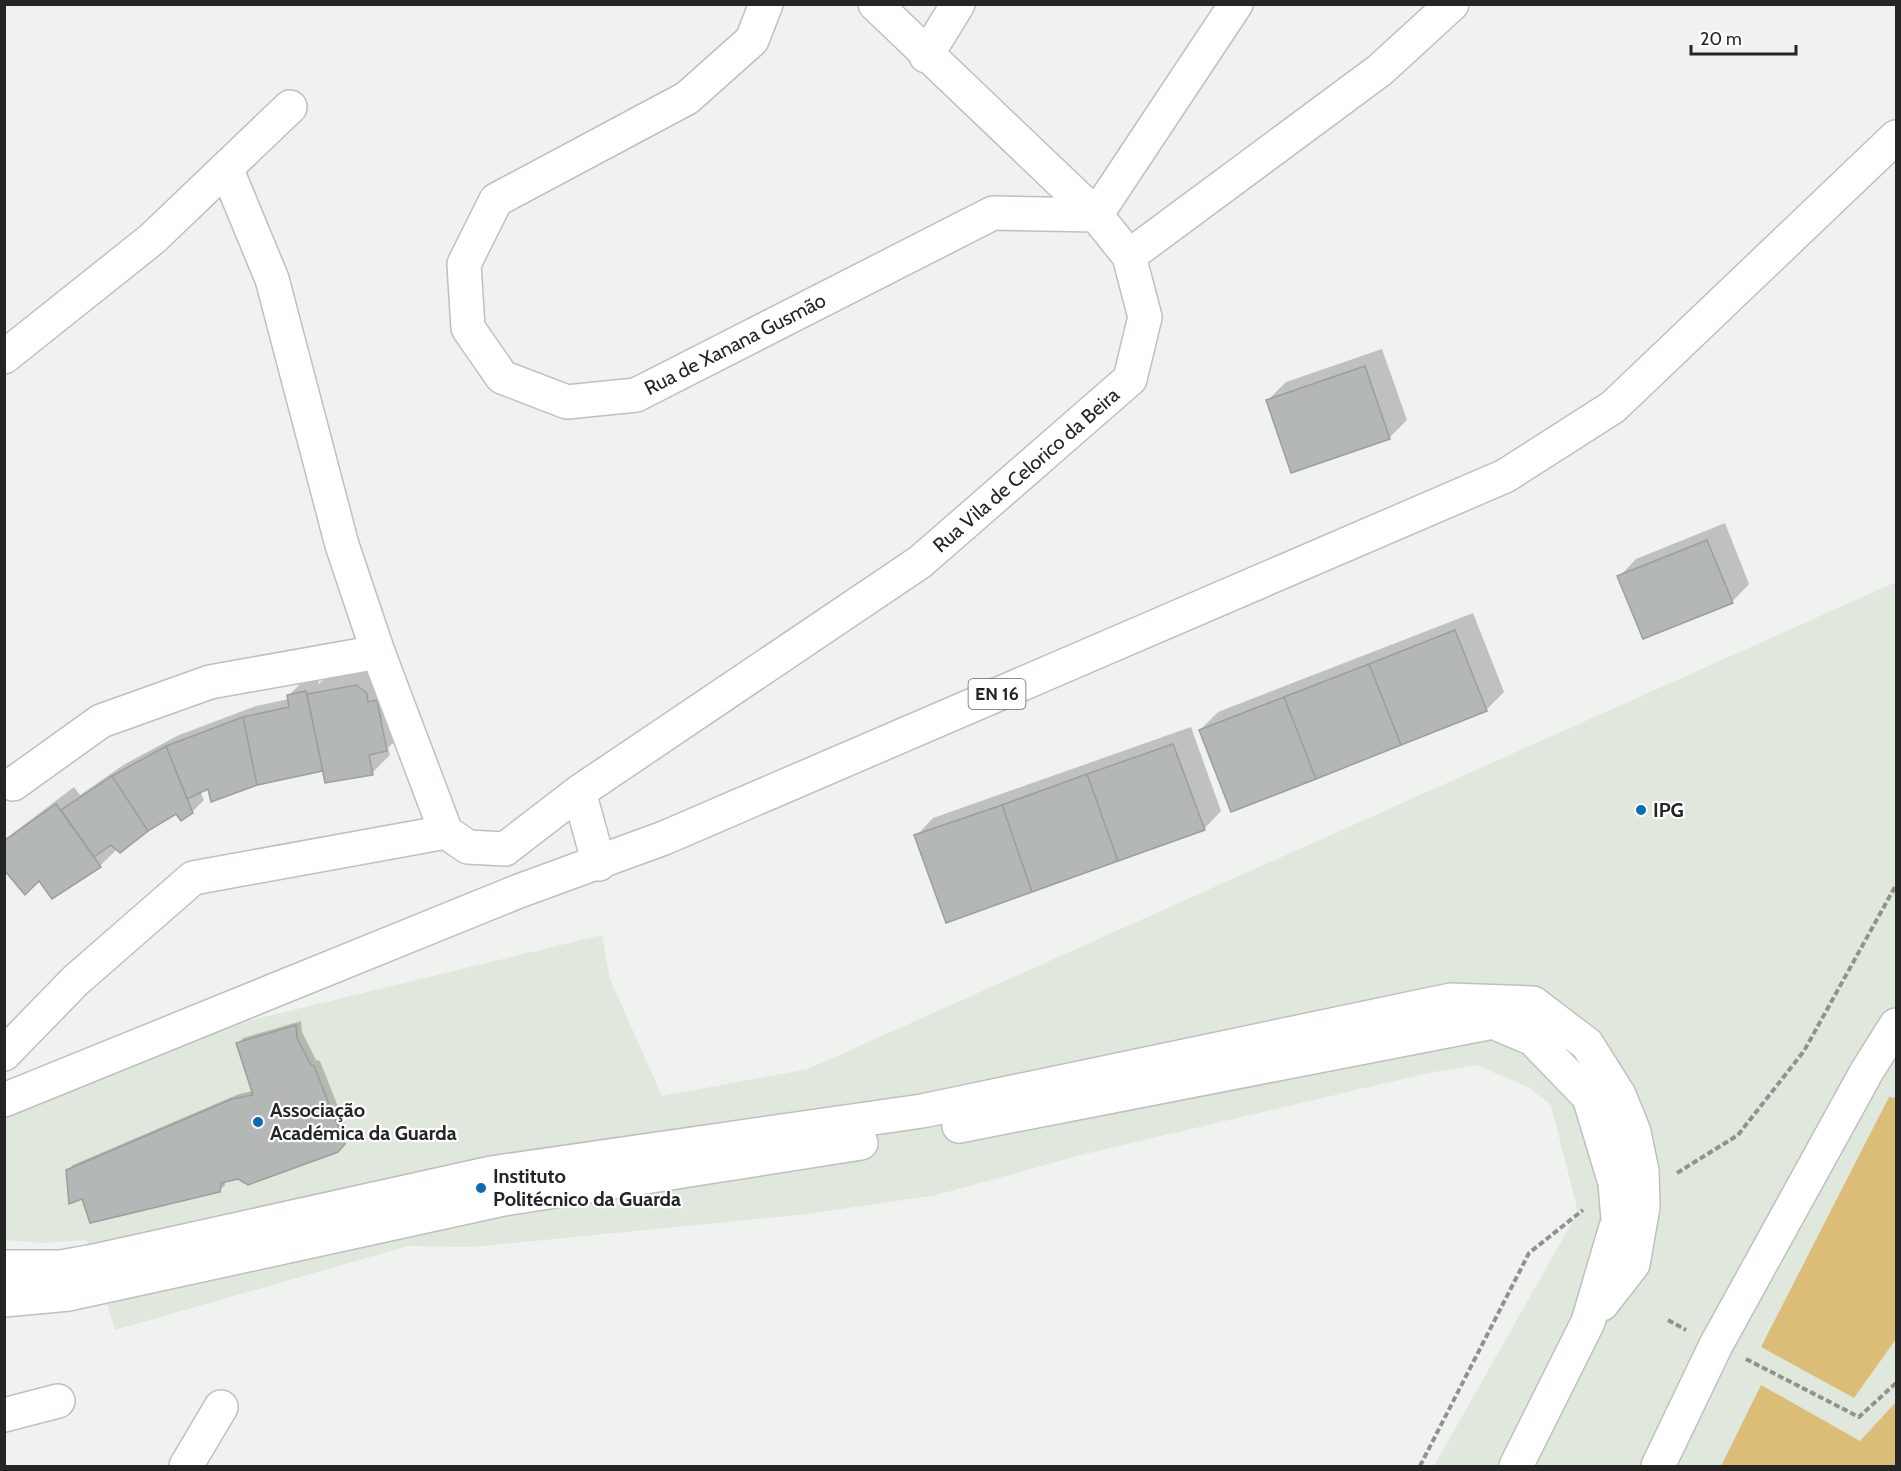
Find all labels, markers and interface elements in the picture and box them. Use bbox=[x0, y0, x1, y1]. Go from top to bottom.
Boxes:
scale bar bbox=[1691, 18, 1796, 56]
text: 20 m bbox=[1700, 28, 1742, 50]
street label: Rua de Xanana Gusmão bbox=[640, 288, 830, 400]
street label: Rua Vila de Celorico da Beira bbox=[928, 382, 1124, 557]
road number: EN 16 bbox=[968, 679, 1026, 709]
place label: IPG bbox=[1653, 798, 1684, 822]
marker: IPG bbox=[1634, 803, 1648, 817]
place label: Associação Académica da Guarda bbox=[270, 1098, 457, 1145]
marker: Associação Académica da Guarda bbox=[251, 1115, 265, 1129]
place label: Instituto Politécnico da Guarda bbox=[493, 1164, 681, 1211]
marker: Instituto Politécnico da Guarda bbox=[474, 1181, 488, 1195]

